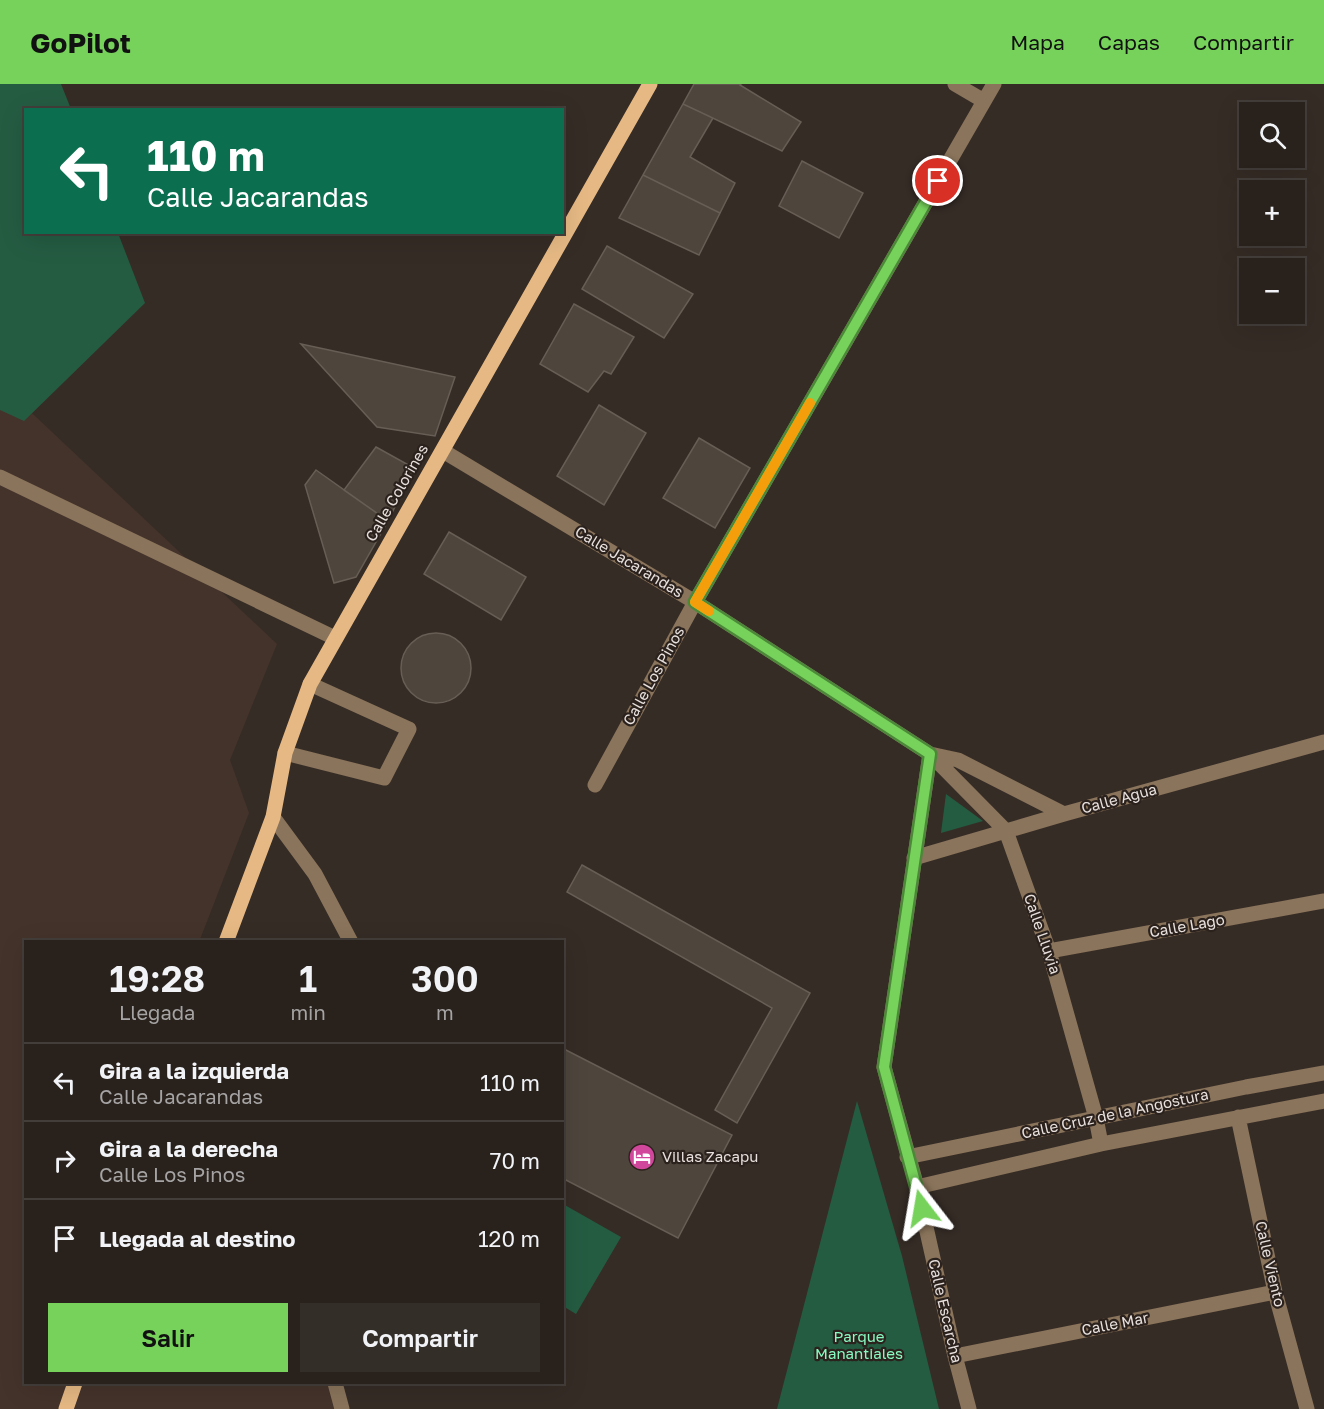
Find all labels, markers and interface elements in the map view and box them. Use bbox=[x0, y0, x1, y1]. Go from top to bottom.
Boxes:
text: GoPilot bbox=[30, 26, 131, 59]
text: Mapa bbox=[1010, 29, 1065, 55]
text: Capas bbox=[1098, 29, 1160, 55]
text: Compartir bbox=[1193, 29, 1294, 55]
map controls bbox=[1239, 102, 1305, 324]
button: search bbox=[1239, 102, 1305, 168]
text: 110 m bbox=[147, 130, 265, 180]
icon: left bbox=[48, 132, 126, 210]
pin bbox=[912, 155, 963, 206]
icon: arrive bbox=[921, 164, 954, 197]
button: + bbox=[1239, 180, 1305, 246]
text: Calle Jacarandas bbox=[147, 181, 369, 213]
button: − bbox=[1239, 258, 1305, 324]
street label: Calle Colorines bbox=[361, 441, 431, 544]
street label: Calle Jacarandas bbox=[572, 522, 687, 601]
street label: Calle Los Pinos bbox=[619, 623, 688, 728]
street label: Calle Agua bbox=[1079, 779, 1158, 817]
street label: Calle Lluvia bbox=[1021, 891, 1065, 976]
street label: Calle Lago bbox=[1148, 910, 1226, 940]
text: 19:28 bbox=[109, 957, 205, 1000]
text: 1 bbox=[299, 957, 317, 1000]
text: 300 bbox=[411, 957, 479, 1000]
text: Llegada bbox=[119, 1000, 195, 1024]
text: min bbox=[290, 1000, 326, 1024]
text: m bbox=[436, 1000, 454, 1024]
text: Gira a la izquierda bbox=[99, 1057, 289, 1084]
icon: left bbox=[48, 1066, 81, 1099]
text: 110 m bbox=[480, 1069, 540, 1096]
text: Calle Jacarandas bbox=[99, 1084, 263, 1108]
street label: Calle Cruz de la Angostura bbox=[1020, 1084, 1210, 1142]
text: Gira a la derecha bbox=[99, 1135, 278, 1162]
hotel icon: Villas Zacapu bbox=[627, 1142, 657, 1172]
icon: right bbox=[48, 1144, 81, 1177]
text: 70 m bbox=[490, 1147, 540, 1174]
place label: Villas Zacapu bbox=[662, 1147, 758, 1165]
text: Calle Los Pinos bbox=[99, 1162, 245, 1186]
position arrow bbox=[890, 1176, 954, 1240]
street label: Calle Viento bbox=[1252, 1219, 1290, 1308]
icon: arrive bbox=[48, 1222, 81, 1255]
text: Llegada al destino bbox=[99, 1225, 296, 1252]
text: 120 m bbox=[478, 1225, 540, 1252]
street label: Calle Escarcha bbox=[925, 1257, 967, 1364]
button: Salir bbox=[48, 1303, 288, 1372]
button: Compartir bbox=[300, 1303, 540, 1372]
street label: Calle Mar bbox=[1080, 1308, 1150, 1338]
park label: Parque Manantiales bbox=[815, 1327, 903, 1362]

